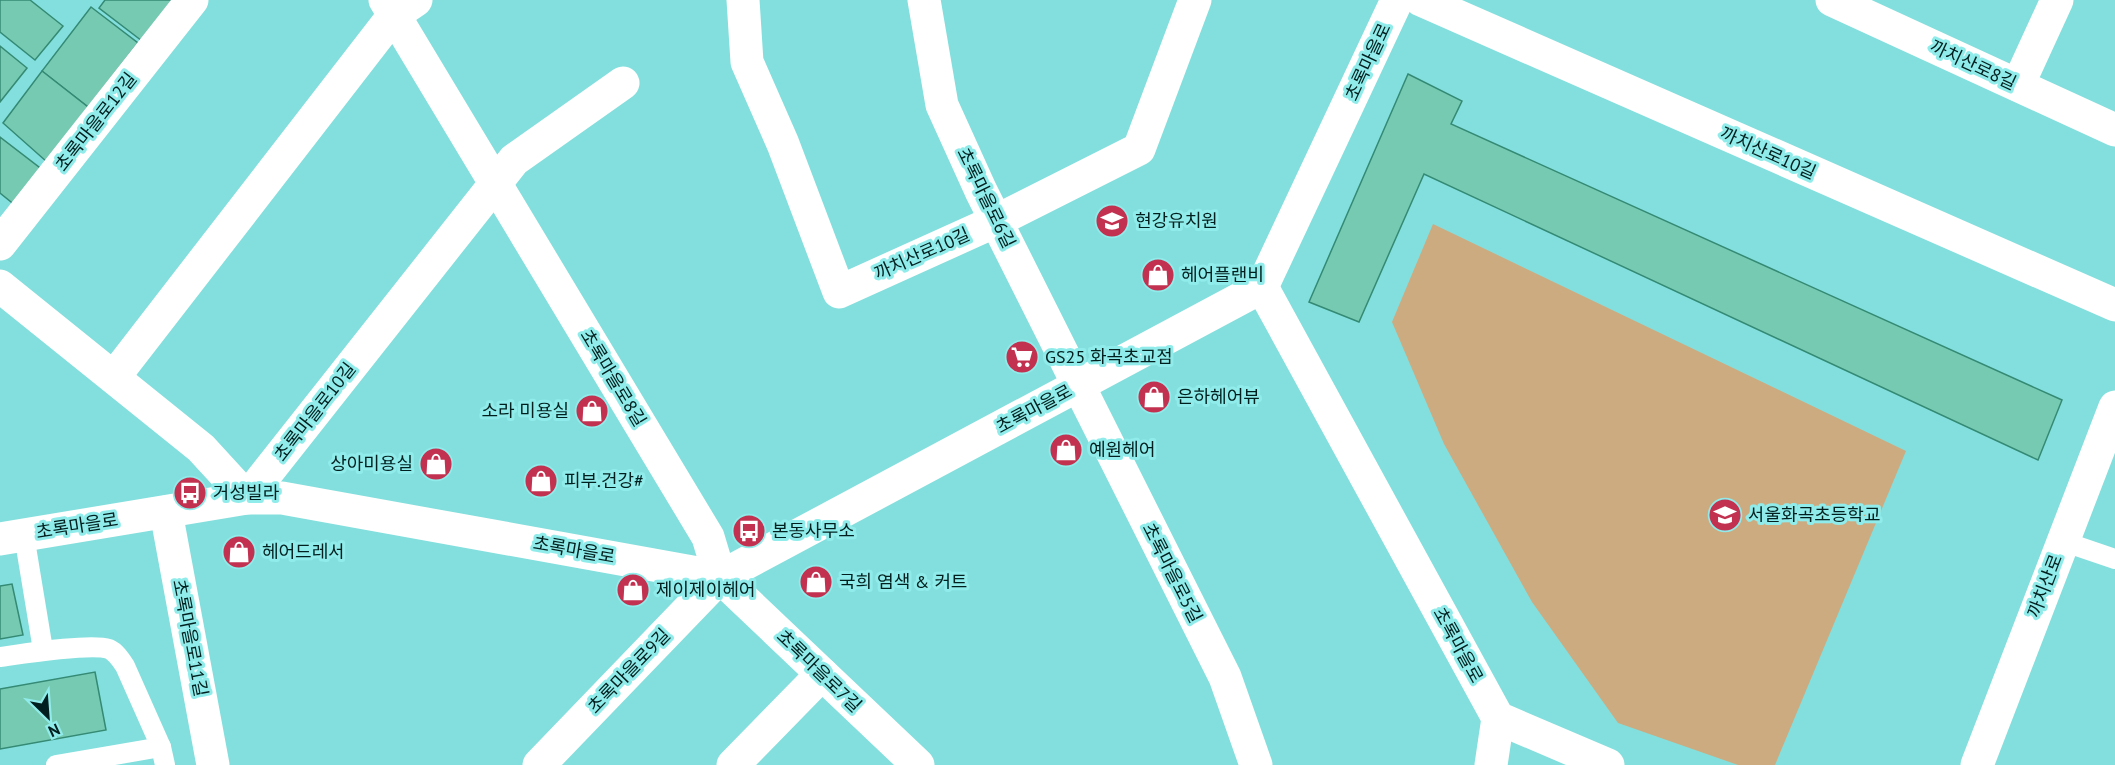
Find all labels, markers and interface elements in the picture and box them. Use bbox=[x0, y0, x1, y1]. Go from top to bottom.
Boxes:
street label: 초록마을로 bbox=[1340, 19, 1395, 104]
street label: 까치산로8길 bbox=[1926, 35, 2020, 95]
street label: 초록마을로12길 bbox=[50, 68, 141, 176]
street label: 까치산로10길 bbox=[1717, 121, 1820, 184]
street label: 초록마을로6길 bbox=[952, 144, 1021, 252]
school or university icon: 현강유치원 bbox=[1094, 203, 1130, 239]
place label: 현강유치원 bbox=[1135, 209, 1218, 232]
street label: 까치산로10길 bbox=[870, 222, 973, 285]
shop icon: 헤어플랜비 bbox=[1140, 257, 1176, 293]
place label: 헤어플랜비 bbox=[1181, 263, 1264, 286]
street label: 초록마을로8길 bbox=[575, 325, 651, 430]
supermarket icon: GS25 화곡초교점 bbox=[1004, 339, 1040, 375]
place label: GS25 화곡초교점 bbox=[1045, 345, 1173, 368]
street label: 초록마을로10길 bbox=[269, 358, 360, 466]
street label: 초록마을로 bbox=[992, 379, 1076, 438]
shop icon: 은하헤어뷰 bbox=[1136, 379, 1172, 415]
place label: 은하헤어뷰 bbox=[1177, 385, 1260, 408]
shop icon: 소라 미용실 bbox=[574, 393, 610, 429]
place label: 소라 미용실 bbox=[481, 399, 569, 422]
shop icon: 예원헤어 bbox=[1048, 432, 1084, 468]
place label: 예원헤어 bbox=[1089, 438, 1155, 461]
shop icon: 상아미용실 bbox=[418, 446, 454, 482]
place label: 상아미용실 bbox=[330, 452, 413, 475]
shop icon: 피부.건강# bbox=[523, 463, 559, 499]
place label: 피부.건강# bbox=[564, 469, 644, 492]
bus stop icon: 거성빌라 bbox=[172, 475, 208, 511]
place label: 거성빌라 bbox=[213, 481, 280, 504]
school or university icon: 서울화곡초등학교 bbox=[1707, 497, 1743, 533]
place label: 서울화곡초등학교 bbox=[1748, 503, 1880, 526]
street label: 초록마을로 bbox=[34, 508, 120, 543]
bus stop icon: 본동사무소 bbox=[731, 513, 767, 549]
place label: 본동사무소 bbox=[772, 519, 855, 542]
street label: 초록마을로5길 bbox=[1137, 519, 1207, 627]
street label: 초록마을로 bbox=[531, 531, 617, 568]
shop icon: 헤어드레서 bbox=[221, 534, 257, 570]
place label: 헤어드레서 bbox=[262, 540, 345, 563]
street label: 까치산로 bbox=[2022, 551, 2067, 621]
shop icon: 국희 염색 & 커트 bbox=[798, 564, 834, 600]
place label: 국희 염색 & 커트 bbox=[839, 570, 967, 593]
shop icon: 제이제이헤어 bbox=[615, 572, 651, 608]
street label: 초록마을로11길 bbox=[168, 577, 213, 698]
place label: 제이제이헤어 bbox=[656, 578, 755, 601]
street label: 초록마을로 bbox=[1428, 603, 1489, 687]
street label: 초록마을로9길 bbox=[582, 623, 675, 718]
street label: 초록마을로7길 bbox=[772, 624, 867, 717]
north arrow bbox=[18, 687, 78, 747]
text: N bbox=[45, 719, 63, 742]

